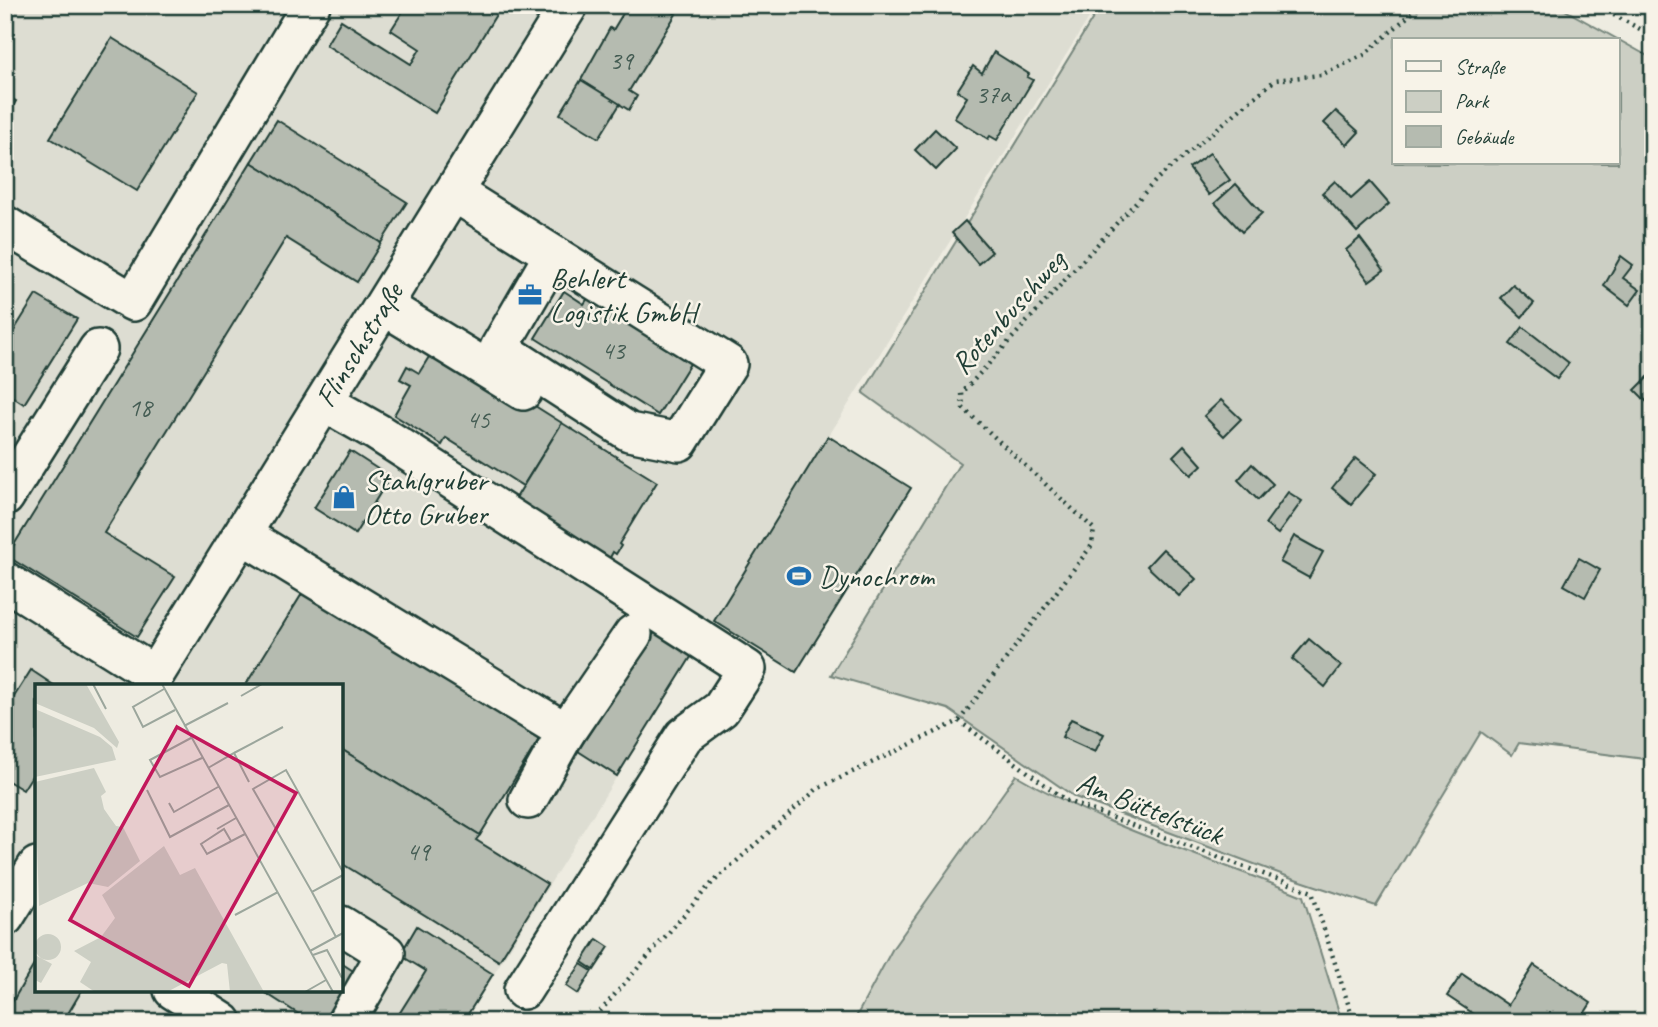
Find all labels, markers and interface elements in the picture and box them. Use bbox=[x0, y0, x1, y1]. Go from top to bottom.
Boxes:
legend bbox=[1392, 38, 1620, 164]
house number: 39 bbox=[609, 44, 635, 77]
text: Straße bbox=[1455, 54, 1507, 80]
house number: 37a bbox=[976, 78, 1012, 111]
text: Park bbox=[1455, 88, 1490, 114]
text: Gebäude bbox=[1455, 124, 1514, 150]
street label: Rotenbuschweg bbox=[942, 240, 1075, 382]
place label: Behlert Logistik GmbH bbox=[550, 259, 701, 331]
street label: Flinschstraße bbox=[306, 274, 413, 414]
office icon: Behlert Logistik GmbH bbox=[516, 281, 544, 309]
house number: 43 bbox=[601, 334, 627, 367]
house number: 18 bbox=[128, 391, 154, 424]
house number: 45 bbox=[466, 403, 491, 436]
place label: Stahlgruber Otto Gruber bbox=[364, 461, 490, 533]
shop icon: Stahlgruber Otto Gruber bbox=[330, 483, 358, 511]
place label: Dynochrom bbox=[819, 557, 935, 595]
sports icon: Dynochrom bbox=[785, 562, 813, 590]
inset map bbox=[35, 684, 343, 992]
street label: Am Büttelstück bbox=[1072, 763, 1230, 854]
house number: 49 bbox=[406, 835, 432, 868]

